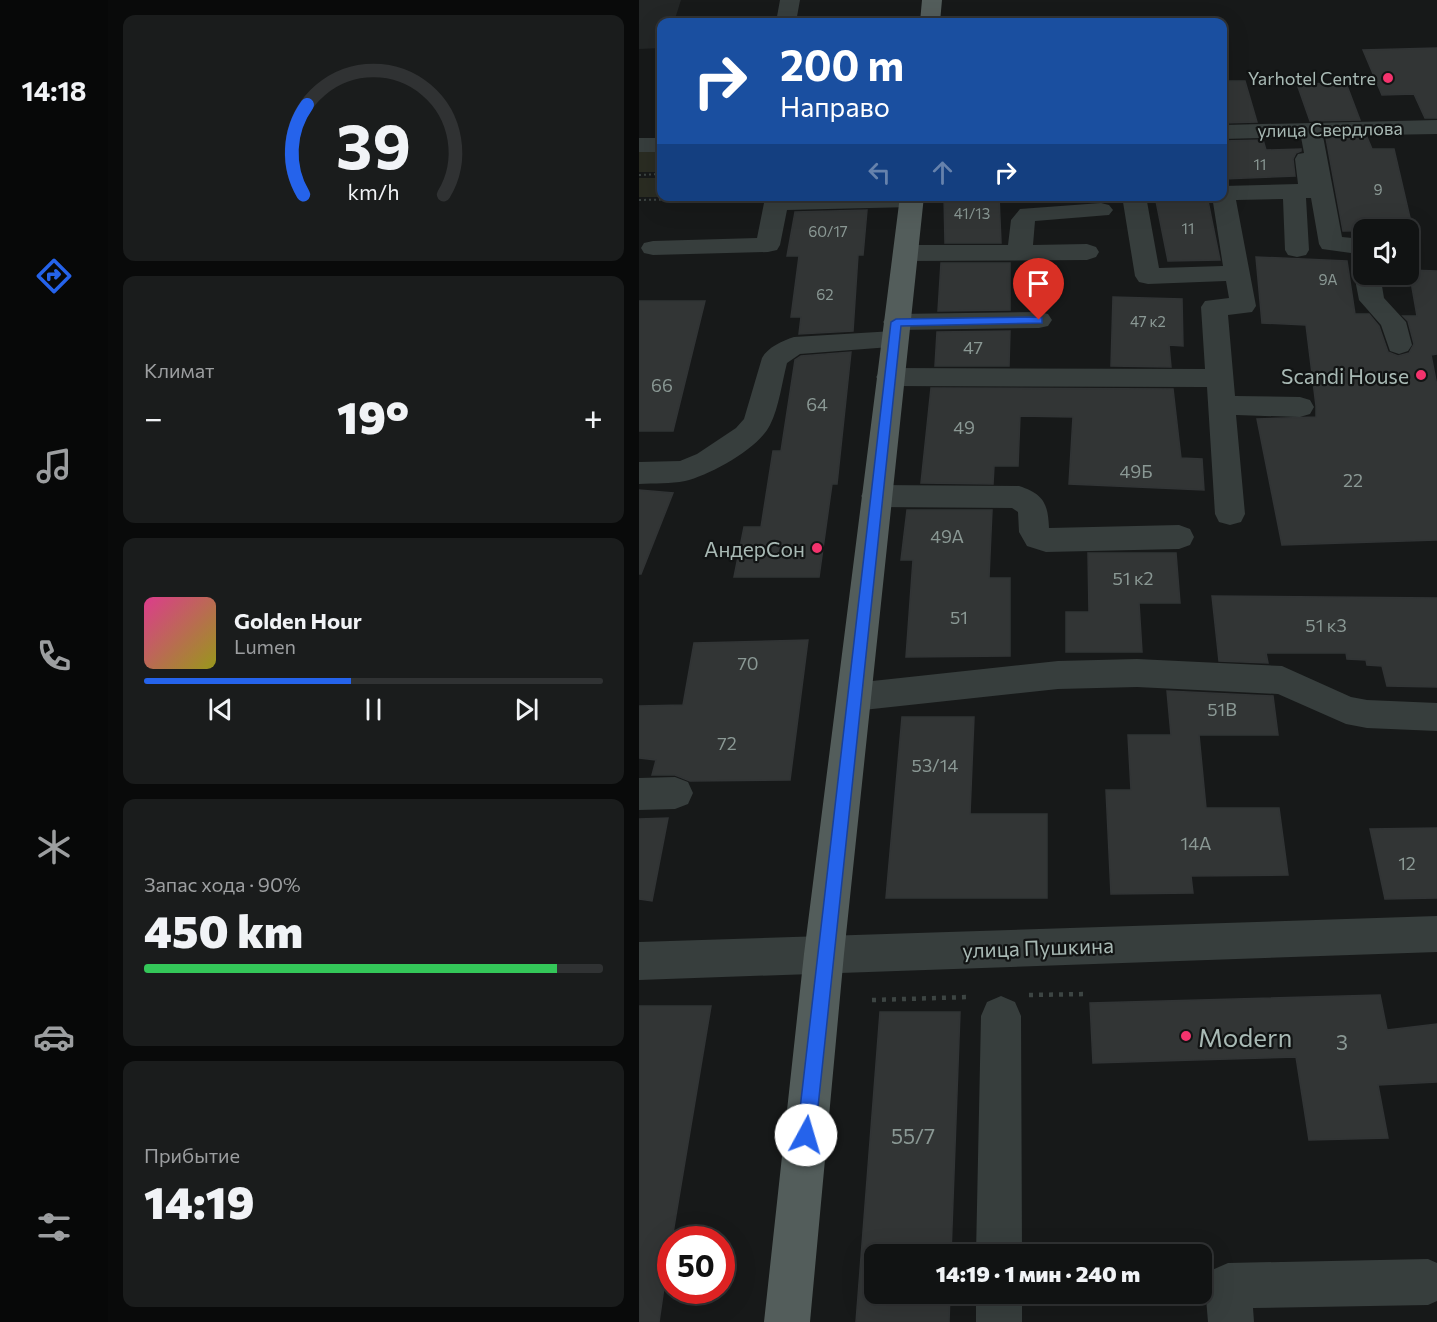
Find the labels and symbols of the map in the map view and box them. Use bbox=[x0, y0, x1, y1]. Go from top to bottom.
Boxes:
place label: Yarhotel Centre bbox=[1248, 67, 1376, 89]
marker: Yarhotel Centre bbox=[1381, 71, 1395, 85]
street label: улица Свердлова bbox=[1257, 117, 1403, 141]
house number: 11 bbox=[1254, 155, 1266, 173]
house number: 9 bbox=[1373, 180, 1383, 198]
house number: 41/13 bbox=[954, 204, 990, 222]
house number: 11 bbox=[1182, 219, 1194, 237]
house number: 60/17 bbox=[808, 222, 848, 240]
pin bbox=[1013, 258, 1064, 320]
house number: 9А bbox=[1318, 270, 1338, 288]
house number: 62 bbox=[816, 285, 834, 303]
house number: 47 к2 bbox=[1130, 312, 1166, 330]
house number: 47 bbox=[963, 336, 983, 358]
place label: Scandi House bbox=[1281, 363, 1409, 388]
marker: Scandi House bbox=[1414, 368, 1428, 382]
house number: 66 bbox=[651, 374, 673, 396]
house number: 64 bbox=[806, 393, 828, 415]
house number: 49 bbox=[953, 416, 975, 438]
house number: 49Б bbox=[1119, 460, 1153, 482]
house number: 22 bbox=[1343, 469, 1363, 491]
house number: 49А bbox=[930, 525, 964, 547]
place label: АндерСон bbox=[704, 536, 805, 561]
marker: АндерСон bbox=[810, 541, 824, 555]
house number: 51 к2 bbox=[1112, 567, 1154, 589]
house number: 51 bbox=[950, 606, 968, 628]
house number: 51 к3 bbox=[1305, 614, 1347, 636]
house number: 70 bbox=[737, 652, 759, 674]
house number: 51В bbox=[1207, 698, 1237, 720]
house number: 72 bbox=[717, 732, 737, 754]
house number: 53/14 bbox=[912, 754, 959, 776]
house number: 14А bbox=[1181, 832, 1211, 854]
house number: 12 bbox=[1398, 852, 1416, 874]
street label: улица Пушкина bbox=[962, 932, 1114, 962]
place label: Modern bbox=[1198, 1021, 1292, 1052]
marker: Modern bbox=[1179, 1029, 1193, 1043]
house number: 3 bbox=[1336, 1029, 1348, 1054]
position arrow bbox=[774, 1103, 838, 1167]
house number: 55/7 bbox=[891, 1123, 935, 1148]
speed limit sign: 50 bbox=[657, 1226, 735, 1304]

